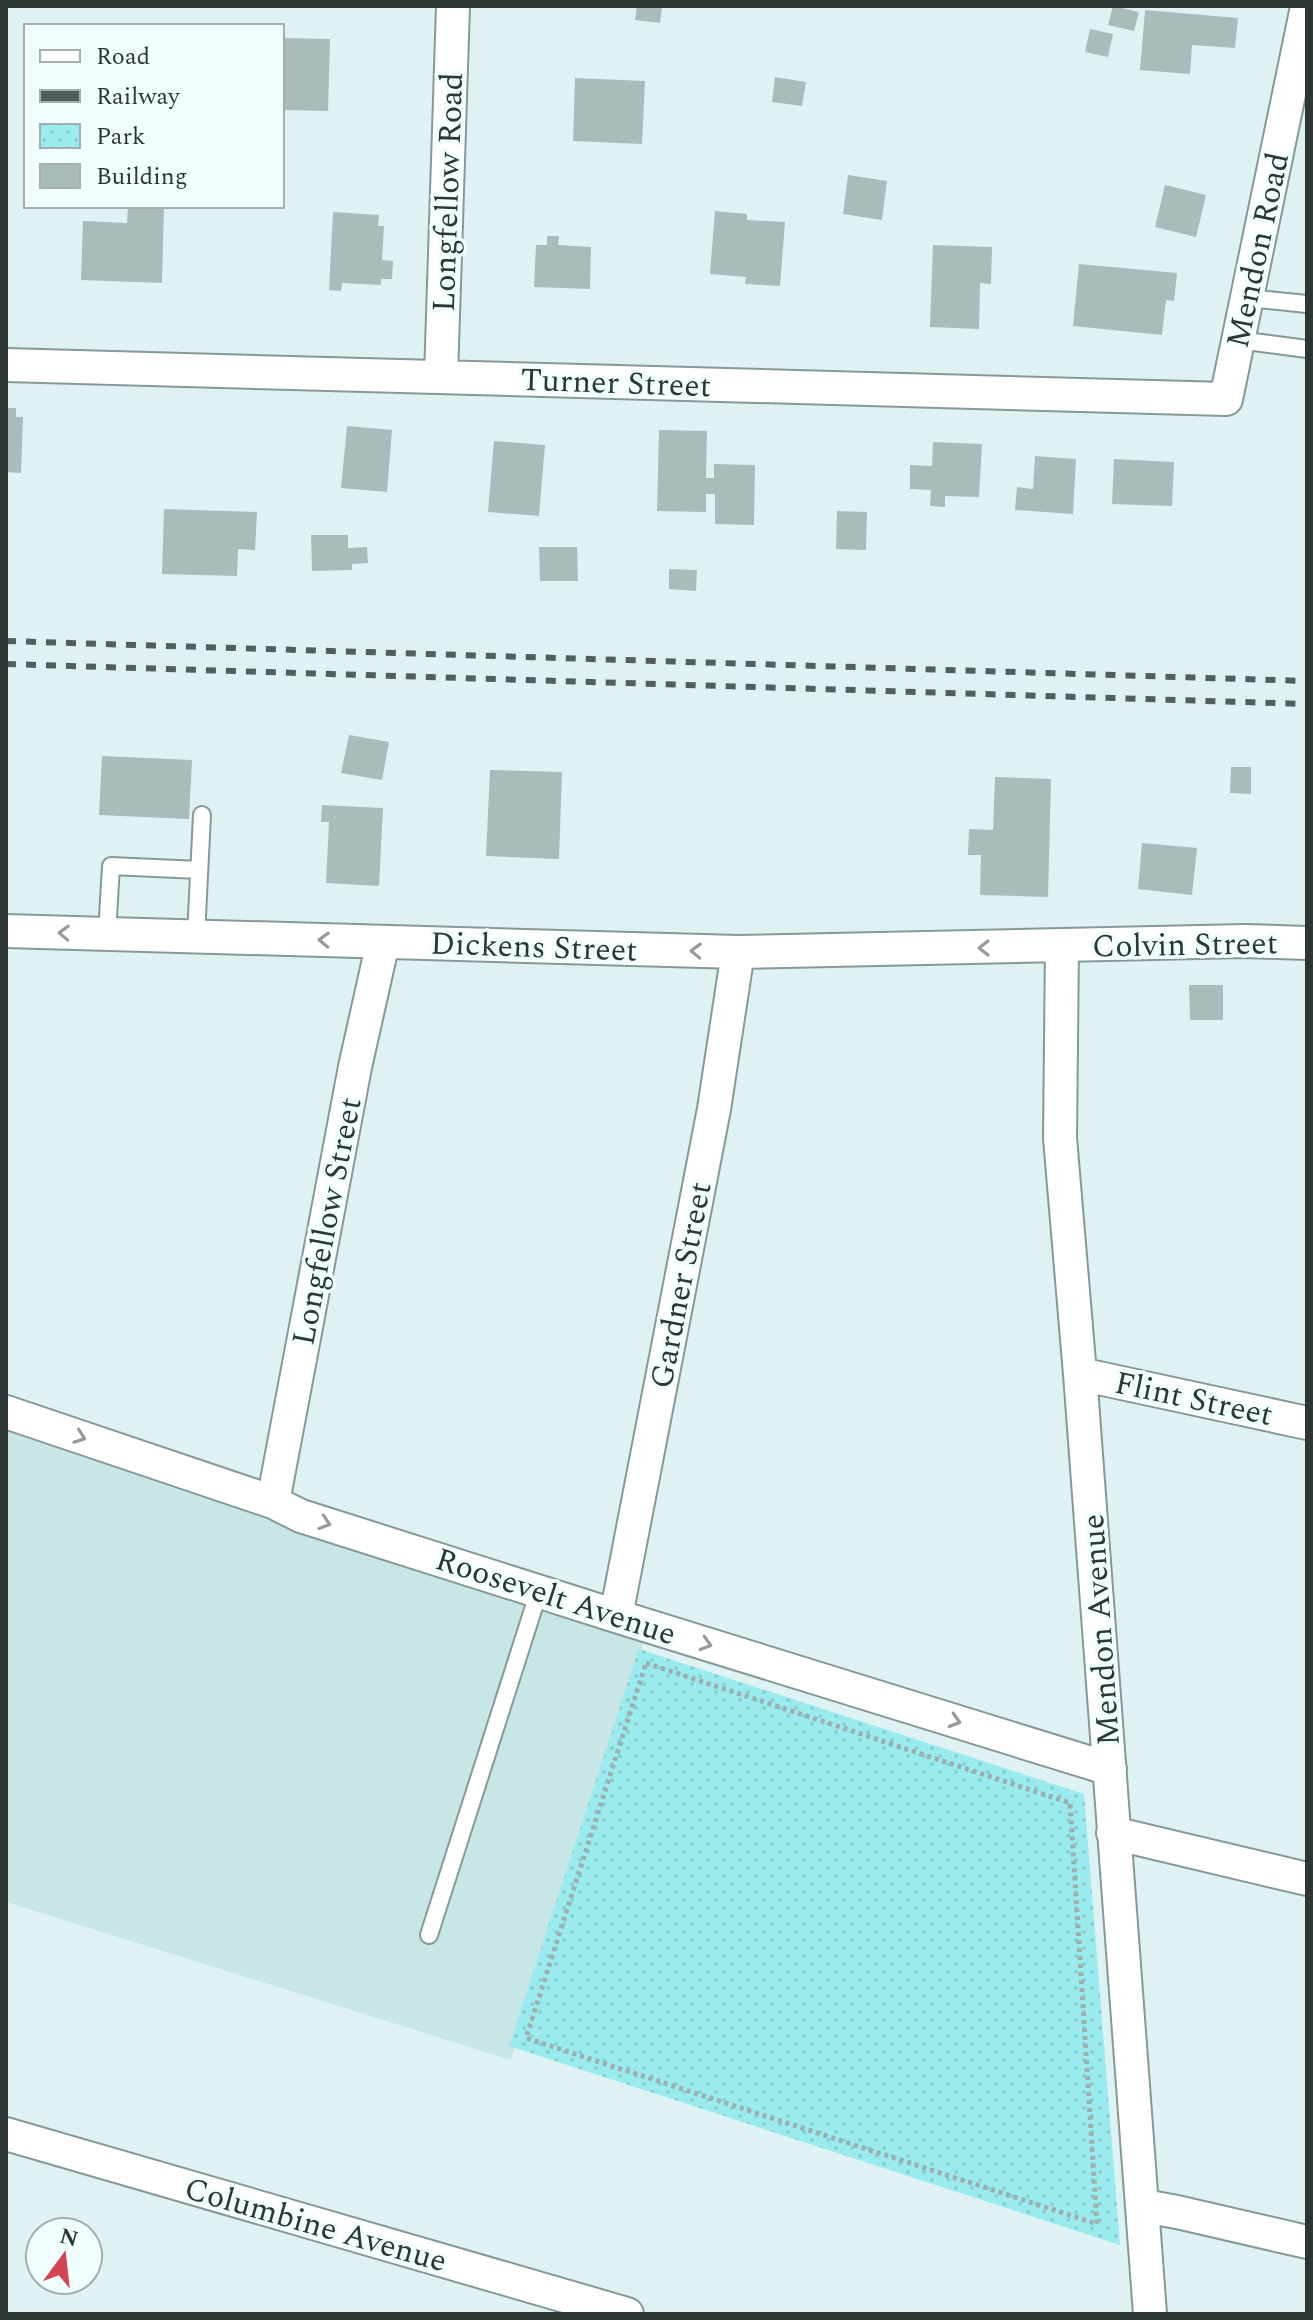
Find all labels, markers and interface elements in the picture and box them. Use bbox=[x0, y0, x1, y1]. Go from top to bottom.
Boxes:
legend bbox=[24, 24, 284, 208]
text: Road bbox=[96, 39, 150, 75]
street label: Longfellow Road bbox=[420, 71, 477, 313]
text: Railway bbox=[96, 79, 181, 115]
text: Park bbox=[96, 119, 146, 155]
street label: Mendon Road bbox=[1214, 148, 1303, 353]
text: Building bbox=[96, 159, 188, 195]
street label: Turner Street bbox=[520, 356, 712, 411]
street label: Dickens Street bbox=[430, 919, 638, 976]
street label: Colvin Street bbox=[1092, 919, 1278, 972]
one-way arrow bbox=[57, 924, 70, 941]
one-way arrow bbox=[317, 931, 330, 949]
one-way arrow bbox=[977, 939, 990, 957]
one-way arrow bbox=[689, 943, 702, 960]
street label: Longfellow Street bbox=[279, 1093, 376, 1350]
street label: Gardner Street bbox=[637, 1178, 726, 1393]
street label: Flint Street bbox=[1110, 1359, 1277, 1440]
one-way arrow bbox=[72, 1427, 86, 1443]
street label: Mendon Avenue bbox=[1069, 1512, 1134, 1747]
one-way arrow bbox=[318, 1514, 331, 1530]
street label: Roosevelt Avenue bbox=[429, 1535, 682, 1659]
one-way arrow bbox=[699, 1635, 713, 1651]
one-way arrow bbox=[947, 1712, 961, 1728]
street label: Columbine Avenue bbox=[179, 2165, 452, 2286]
north arrow bbox=[24, 2216, 104, 2296]
text: N bbox=[56, 2220, 82, 2256]

